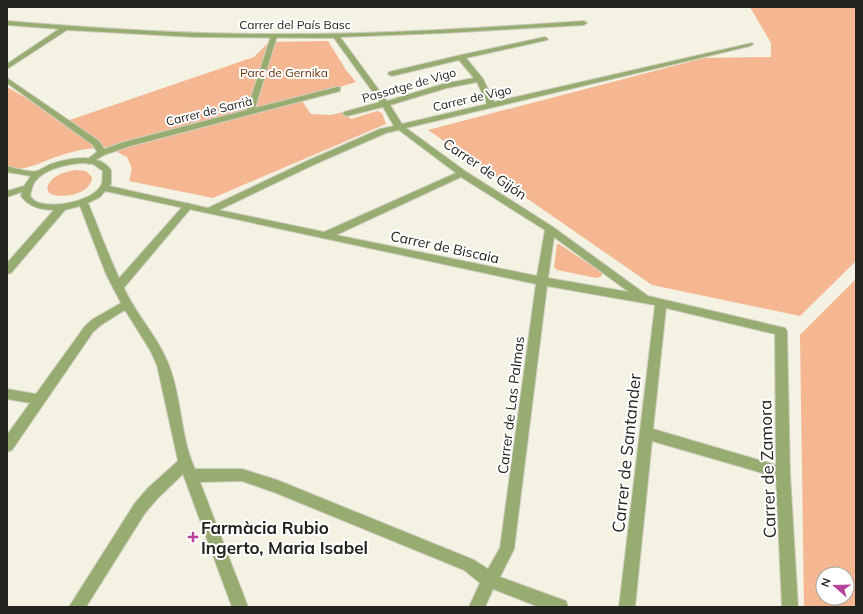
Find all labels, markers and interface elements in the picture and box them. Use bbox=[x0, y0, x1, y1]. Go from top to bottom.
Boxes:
street label: Carrer del País Basc bbox=[239, 17, 351, 32]
street label: Passatge de Vigo bbox=[360, 64, 458, 106]
park label: Parc de Gernika bbox=[240, 65, 328, 80]
street label: Carrer de Vigo bbox=[431, 82, 513, 114]
street label: Carrer de Sarrià bbox=[164, 93, 254, 129]
street label: Carrer de Gijón bbox=[440, 134, 530, 204]
street label: Carrer de Biscaia bbox=[389, 227, 501, 267]
street label: Carrer de Las Palmas bbox=[494, 335, 528, 475]
street label: Carrer de Santander bbox=[607, 372, 645, 534]
street label: Carrer de Zamora bbox=[754, 399, 780, 539]
place label: Farmàcia Rubio Ingerto, Maria Isabel bbox=[201, 517, 368, 558]
marker: Farmàcia Rubio Ingerto, Maria Isabel bbox=[188, 532, 198, 542]
north arrow bbox=[815, 566, 855, 606]
text: N bbox=[818, 576, 834, 589]

